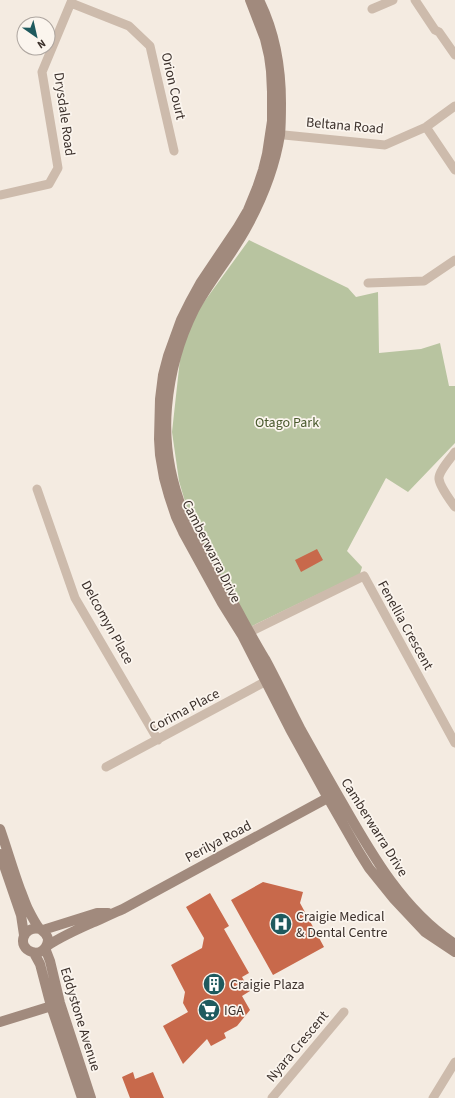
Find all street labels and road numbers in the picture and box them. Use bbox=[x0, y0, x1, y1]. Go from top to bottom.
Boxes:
street label: Orion Court bbox=[156, 51, 191, 122]
street label: Drysdale Road bbox=[48, 71, 80, 157]
street label: Beltana Road bbox=[305, 113, 385, 139]
street label: Camberwarra Drive bbox=[177, 497, 246, 606]
street label: Delcomyn Place bbox=[76, 577, 138, 668]
street label: Fenellia Crescent bbox=[372, 577, 438, 674]
street label: Corima Place bbox=[146, 684, 223, 738]
street label: Camberwarra Drive bbox=[336, 774, 413, 881]
street label: Perilya Road bbox=[182, 816, 255, 868]
street label: Eddystone Avenue bbox=[55, 965, 105, 1074]
street label: Nyara Crescent bbox=[262, 1006, 334, 1087]

